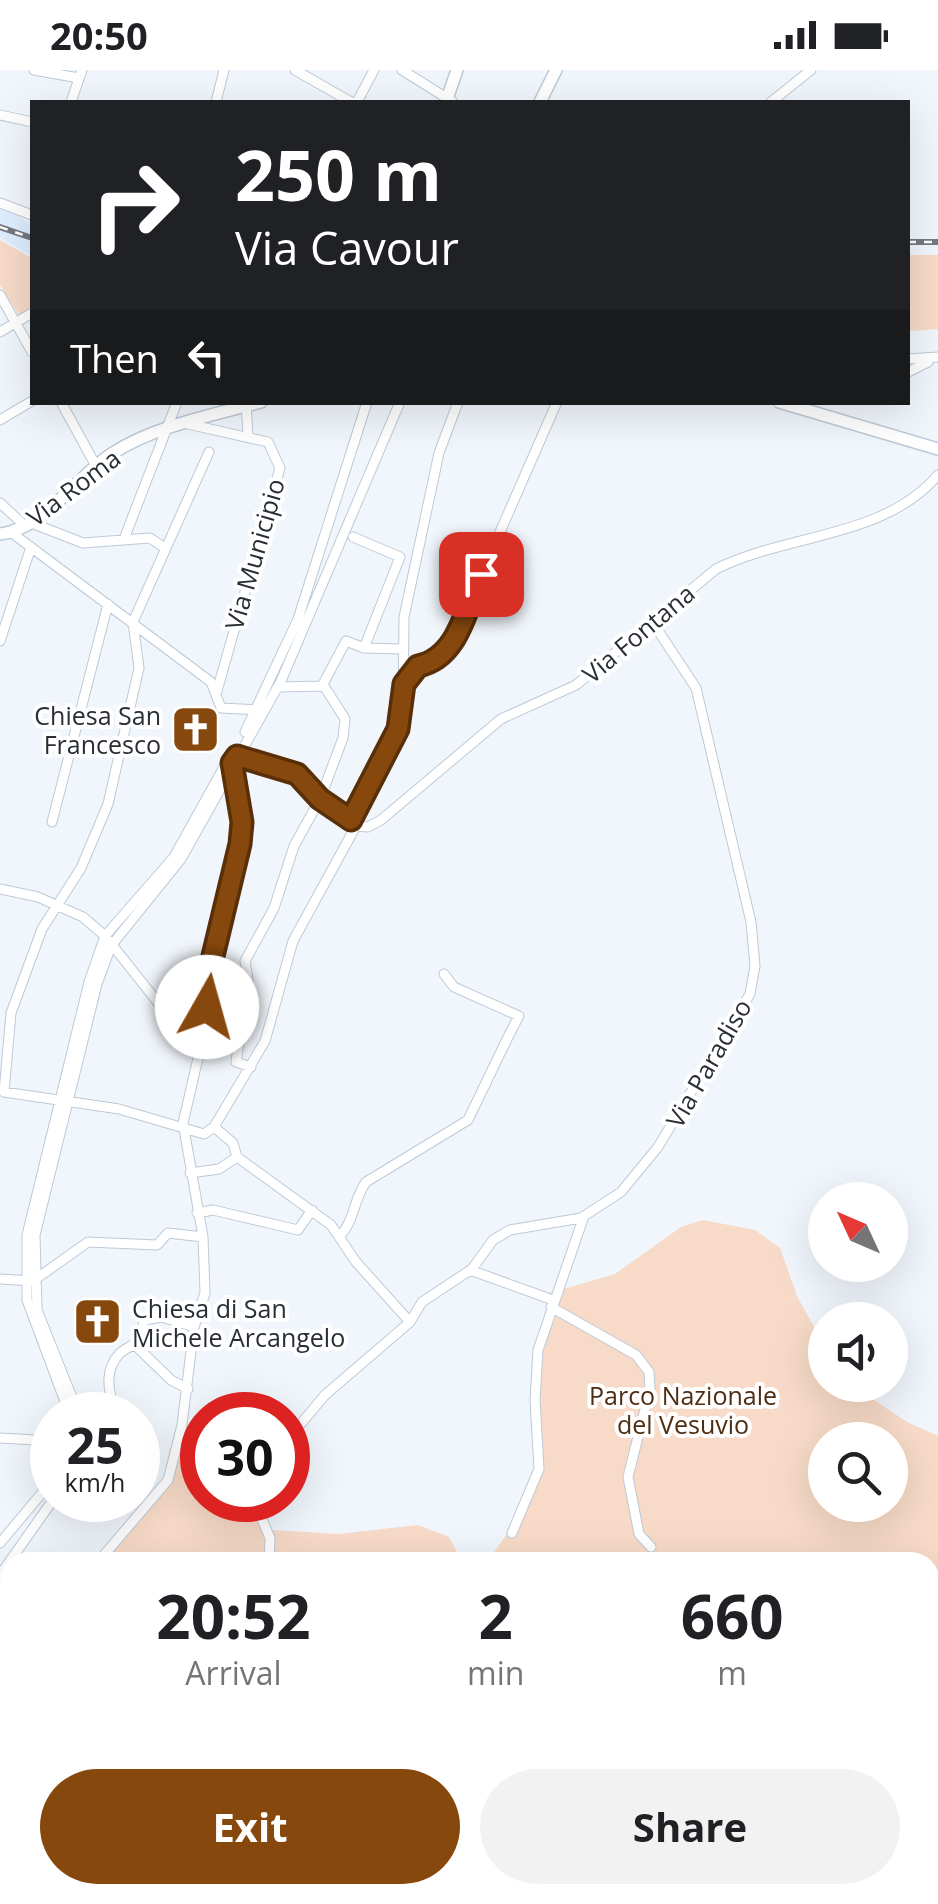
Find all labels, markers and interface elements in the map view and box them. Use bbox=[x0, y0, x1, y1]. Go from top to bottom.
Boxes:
text: 20:50 bbox=[50, 9, 148, 61]
text: 250 m bbox=[235, 126, 442, 222]
icon: right bbox=[70, 140, 200, 270]
text: Via Cavour bbox=[235, 217, 459, 278]
icon: left bbox=[179, 330, 234, 385]
text: Then bbox=[70, 332, 159, 384]
street label: Via Roma bbox=[19, 441, 127, 533]
street label: Via Municipio bbox=[216, 474, 292, 634]
pin bbox=[439, 532, 524, 617]
icon: arrive bbox=[454, 547, 509, 602]
street label: Via Fontana bbox=[575, 576, 701, 690]
place label: Chiesa San Francesco bbox=[34, 698, 161, 761]
church icon: Chiesa San Francesco bbox=[170, 703, 222, 755]
position arrow bbox=[155, 955, 259, 1059]
street label: Via Paradiso bbox=[657, 992, 759, 1134]
north arrow bbox=[808, 1182, 908, 1282]
map controls bbox=[808, 1182, 908, 1522]
place label: Chiesa di San Michele Arcangelo bbox=[132, 1291, 345, 1354]
church icon: Chiesa di San Michele Arcangelo bbox=[71, 1296, 123, 1348]
button: sound bbox=[808, 1302, 908, 1402]
park label: Parco Nazionale del Vesuvio bbox=[589, 1378, 777, 1441]
speed limit sign: 30 bbox=[180, 1392, 310, 1522]
text: 25 bbox=[66, 1411, 124, 1479]
button: search bbox=[808, 1422, 908, 1522]
text: km/h bbox=[65, 1465, 125, 1499]
text: 20:52 bbox=[156, 1575, 311, 1657]
text: 2 bbox=[479, 1575, 513, 1657]
text: 660 bbox=[681, 1575, 784, 1657]
text: Arrival bbox=[185, 1651, 282, 1694]
text: min bbox=[467, 1651, 524, 1694]
text: m bbox=[717, 1651, 747, 1694]
button: Exit bbox=[40, 1769, 460, 1884]
button: Share bbox=[480, 1769, 900, 1884]

